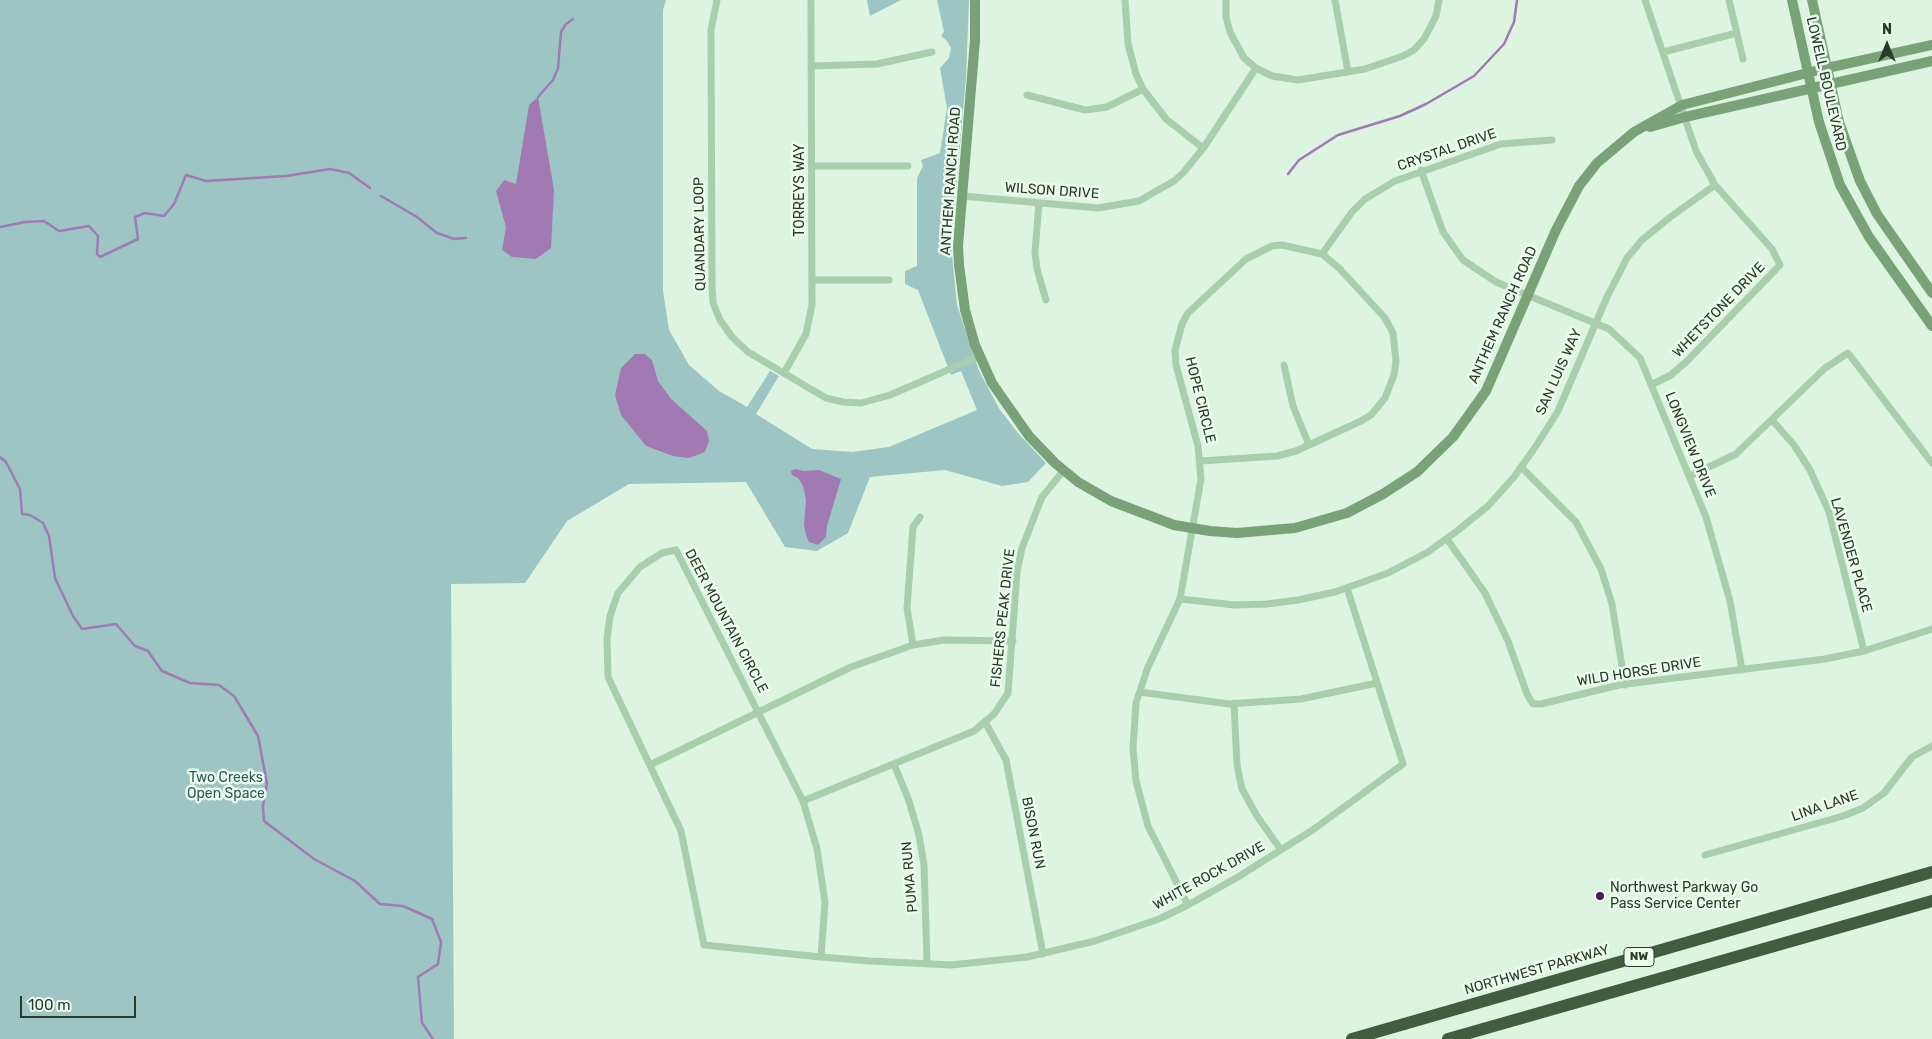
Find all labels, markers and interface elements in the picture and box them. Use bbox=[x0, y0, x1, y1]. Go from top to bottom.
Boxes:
street label: LOWELL BOULEVARD bbox=[1802, 15, 1850, 153]
north arrow bbox=[1862, 20, 1912, 70]
text: N bbox=[1882, 21, 1892, 38]
street label: ANTHEM RANCH ROAD bbox=[937, 106, 965, 256]
street label: CRYSTAL DRIVE bbox=[1395, 125, 1499, 175]
street label: TORREYS WAY bbox=[792, 143, 808, 237]
street label: QUANDARY LOOP bbox=[691, 177, 709, 291]
street label: WILSON DRIVE bbox=[1004, 179, 1100, 203]
street label: ANTHEM RANCH ROAD bbox=[1465, 244, 1541, 386]
street label: WHETSTONE DRIVE bbox=[1669, 259, 1769, 361]
street label: SAN LUIS WAY bbox=[1532, 326, 1586, 418]
street label: HOPE CIRCLE bbox=[1181, 355, 1219, 445]
street label: LONGVIEW DRIVE bbox=[1661, 390, 1719, 500]
street label: LAVENDER PLACE bbox=[1827, 496, 1875, 614]
street label: DEER MOUNTAIN CIRCLE bbox=[681, 546, 771, 696]
street label: FISHERS PEAK DRIVE bbox=[987, 548, 1019, 688]
street label: WILD HORSE DRIVE bbox=[1576, 654, 1702, 690]
park label: Two Creeks Open Space bbox=[187, 770, 265, 802]
street label: LINA LANE bbox=[1789, 787, 1861, 825]
street label: BISON RUN bbox=[1018, 795, 1048, 871]
street label: WHITE ROCK DRIVE bbox=[1150, 838, 1268, 914]
street label: PUMA RUN bbox=[899, 841, 921, 913]
place label: Northwest Parkway Go Pass Service Center bbox=[1610, 880, 1758, 912]
marker: Northwest Parkway Go Pass Service Center bbox=[1594, 890, 1606, 902]
street label: NORTHWEST PARKWAY bbox=[1463, 941, 1611, 999]
road number: NW bbox=[1624, 948, 1654, 966]
scale bar bbox=[22, 986, 139, 1018]
text: 100 m bbox=[28, 996, 70, 1014]

